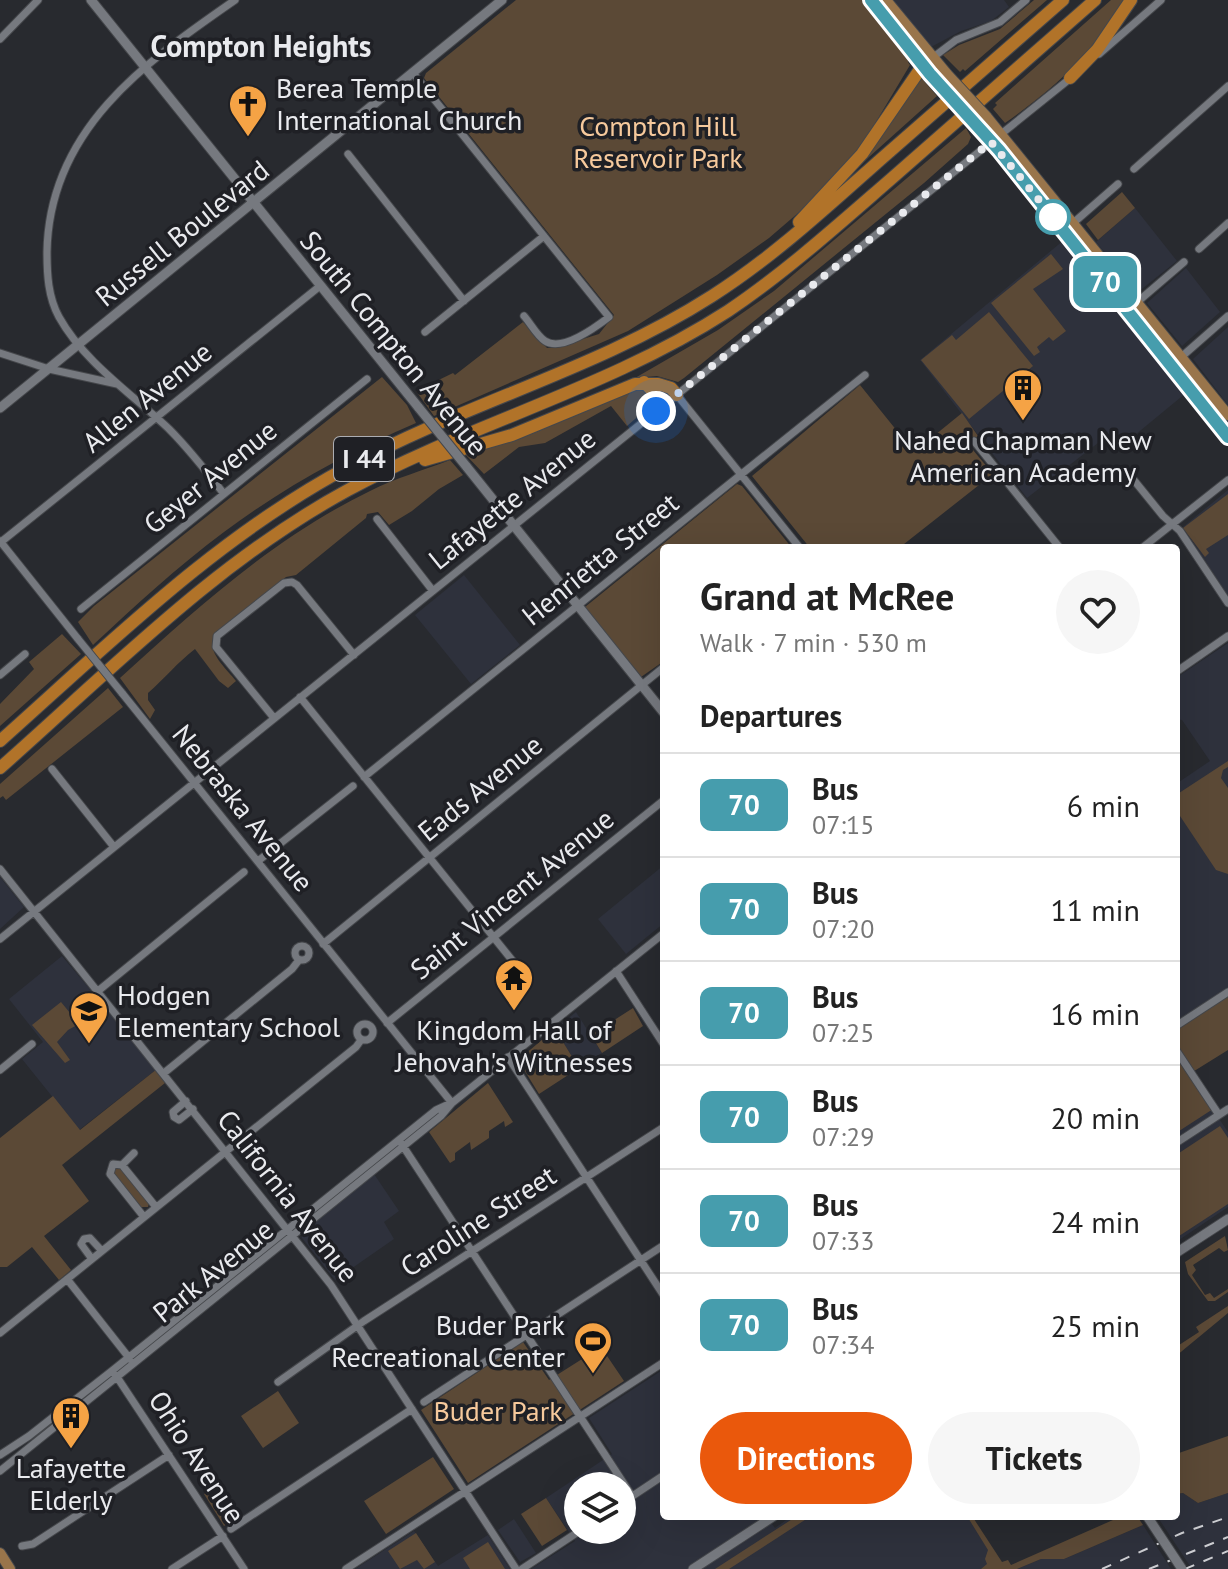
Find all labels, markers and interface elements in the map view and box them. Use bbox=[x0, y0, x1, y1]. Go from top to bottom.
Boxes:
district label: Compton Heights bbox=[151, 26, 371, 65]
place label: Berea Temple International Church bbox=[276, 69, 522, 138]
church icon: Berea Temple International Church bbox=[227, 83, 269, 138]
park label: Compton Hill Reservoir Park bbox=[573, 107, 743, 176]
street label: Russell Boulevard bbox=[87, 151, 276, 314]
unlabelled marker bbox=[1036, 200, 1070, 234]
street label: South Compton Avenue bbox=[292, 223, 496, 463]
line badge: 70 bbox=[1069, 256, 1141, 308]
text: 70 bbox=[1089, 263, 1121, 300]
street label: Allen Avenue bbox=[74, 333, 219, 460]
building icon: Nahed Chapman New American Academy bbox=[1002, 367, 1044, 422]
your location bbox=[636, 391, 676, 431]
street label: Geyer Avenue bbox=[135, 411, 284, 542]
street label: Lafayette Avenue bbox=[421, 420, 603, 577]
place label: Nahed Chapman New American Academy bbox=[894, 421, 1152, 490]
road number: I 44 bbox=[334, 437, 394, 481]
street label: Henrietta Street bbox=[514, 484, 686, 633]
button: heart bbox=[1056, 570, 1140, 654]
text: Grand at McRee bbox=[700, 571, 954, 620]
text: Walk · 7 min · 530 m bbox=[700, 626, 927, 659]
text: Departures bbox=[700, 696, 842, 735]
street label: Nebraska Avenue bbox=[165, 716, 322, 899]
street label: Eads Avenue bbox=[410, 726, 550, 849]
text: Bus bbox=[812, 769, 859, 808]
text: 70 bbox=[728, 786, 760, 823]
text: 6 min bbox=[1067, 786, 1140, 825]
street label: Saint Vincent Avenue bbox=[402, 800, 621, 987]
text: 07:15 bbox=[812, 808, 874, 841]
text: Bus bbox=[812, 873, 859, 912]
text: 70 bbox=[728, 890, 760, 927]
text: 11 min bbox=[1050, 890, 1140, 929]
text: 07:20 bbox=[812, 912, 874, 945]
temple icon: Kingdom Hall of Jehovah's Witnesses bbox=[493, 957, 535, 1012]
place label: Hodgen Elementary School bbox=[117, 976, 340, 1045]
text: Bus bbox=[812, 977, 859, 1016]
school or university icon: Hodgen Elementary School bbox=[68, 990, 110, 1045]
text: 70 bbox=[728, 994, 760, 1031]
text: 16 min bbox=[1050, 994, 1140, 1033]
place label: Kingdom Hall of Jehovah's Witnesses bbox=[394, 1011, 633, 1080]
text: 07:25 bbox=[812, 1016, 874, 1049]
text: Bus bbox=[812, 1081, 859, 1120]
text: 70 bbox=[728, 1098, 760, 1135]
text: 20 min bbox=[1050, 1098, 1140, 1137]
street label: California Avenue bbox=[209, 1102, 367, 1289]
text: 07:29 bbox=[812, 1120, 874, 1153]
street label: Caroline Street bbox=[393, 1156, 563, 1285]
text: Bus bbox=[812, 1185, 859, 1224]
text: 70 bbox=[728, 1202, 760, 1239]
text: 24 min bbox=[1050, 1202, 1140, 1241]
street label: Park Avenue bbox=[145, 1211, 281, 1331]
text: 07:33 bbox=[812, 1224, 874, 1257]
text: Bus bbox=[812, 1289, 859, 1328]
place label: Buder Park Recreational Center bbox=[331, 1306, 566, 1375]
text: 70 bbox=[728, 1306, 760, 1343]
text: 25 min bbox=[1050, 1306, 1140, 1345]
sports icon: Buder Park Recreational Center bbox=[572, 1320, 614, 1375]
text: 07:34 bbox=[812, 1328, 874, 1361]
street label: Ohio Avenue bbox=[141, 1383, 254, 1530]
park label: Buder Park bbox=[433, 1392, 563, 1429]
building icon: Lafayette Elderly bbox=[50, 1395, 92, 1450]
button: Directions bbox=[700, 1412, 912, 1504]
button: Tickets bbox=[928, 1412, 1140, 1504]
place label: Lafayette Elderly bbox=[16, 1449, 126, 1518]
map controls bbox=[564, 1472, 636, 1544]
button: layers bbox=[564, 1472, 636, 1544]

